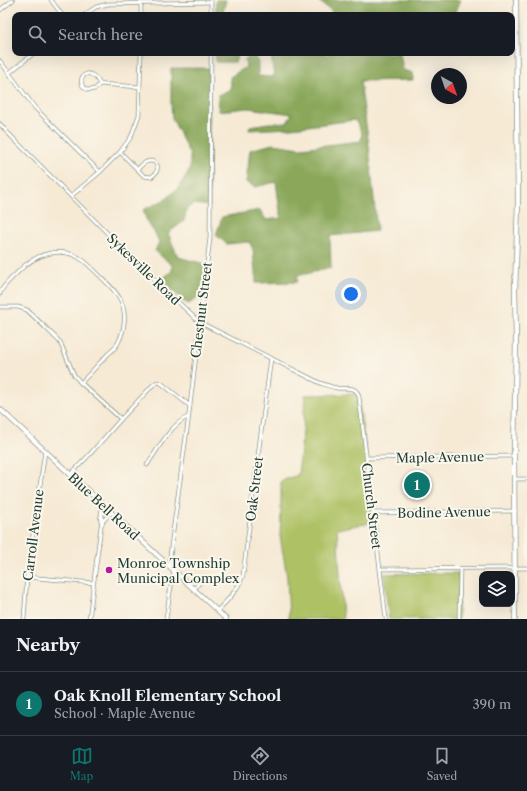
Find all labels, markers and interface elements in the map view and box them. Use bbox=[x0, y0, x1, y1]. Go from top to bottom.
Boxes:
search box bbox=[12, 12, 515, 56]
icon: search bbox=[26, 23, 48, 45]
text: Search here bbox=[58, 25, 143, 44]
north arrow bbox=[431, 68, 467, 104]
street label: Sykesville Road bbox=[104, 230, 184, 308]
street label: Chestnut Street bbox=[187, 261, 215, 359]
your location bbox=[341, 284, 361, 304]
street label: Maple Avenue bbox=[396, 448, 484, 466]
street label: Oak Street bbox=[242, 455, 266, 522]
street label: Church Street bbox=[359, 462, 385, 550]
street label: Blue Bell Road bbox=[65, 469, 143, 543]
pin: 1 bbox=[404, 470, 430, 500]
street label: Carroll Avenue bbox=[19, 488, 47, 582]
street label: Bodine Avenue bbox=[397, 503, 491, 521]
place label: Monroe Township Municipal Complex bbox=[117, 555, 240, 586]
marker: Monroe Township Municipal Complex bbox=[104, 565, 114, 575]
map controls bbox=[479, 571, 515, 607]
button: layers bbox=[479, 571, 515, 607]
text: Nearby bbox=[16, 635, 80, 655]
text: Oak Knoll Elementary School bbox=[54, 686, 281, 705]
text: 1 bbox=[26, 696, 32, 712]
text: 390 m bbox=[472, 696, 511, 712]
text: School · Maple Avenue bbox=[54, 705, 195, 721]
tab: Map bbox=[70, 745, 93, 783]
tab: Directions bbox=[233, 745, 287, 783]
tab: Saved bbox=[427, 745, 457, 783]

